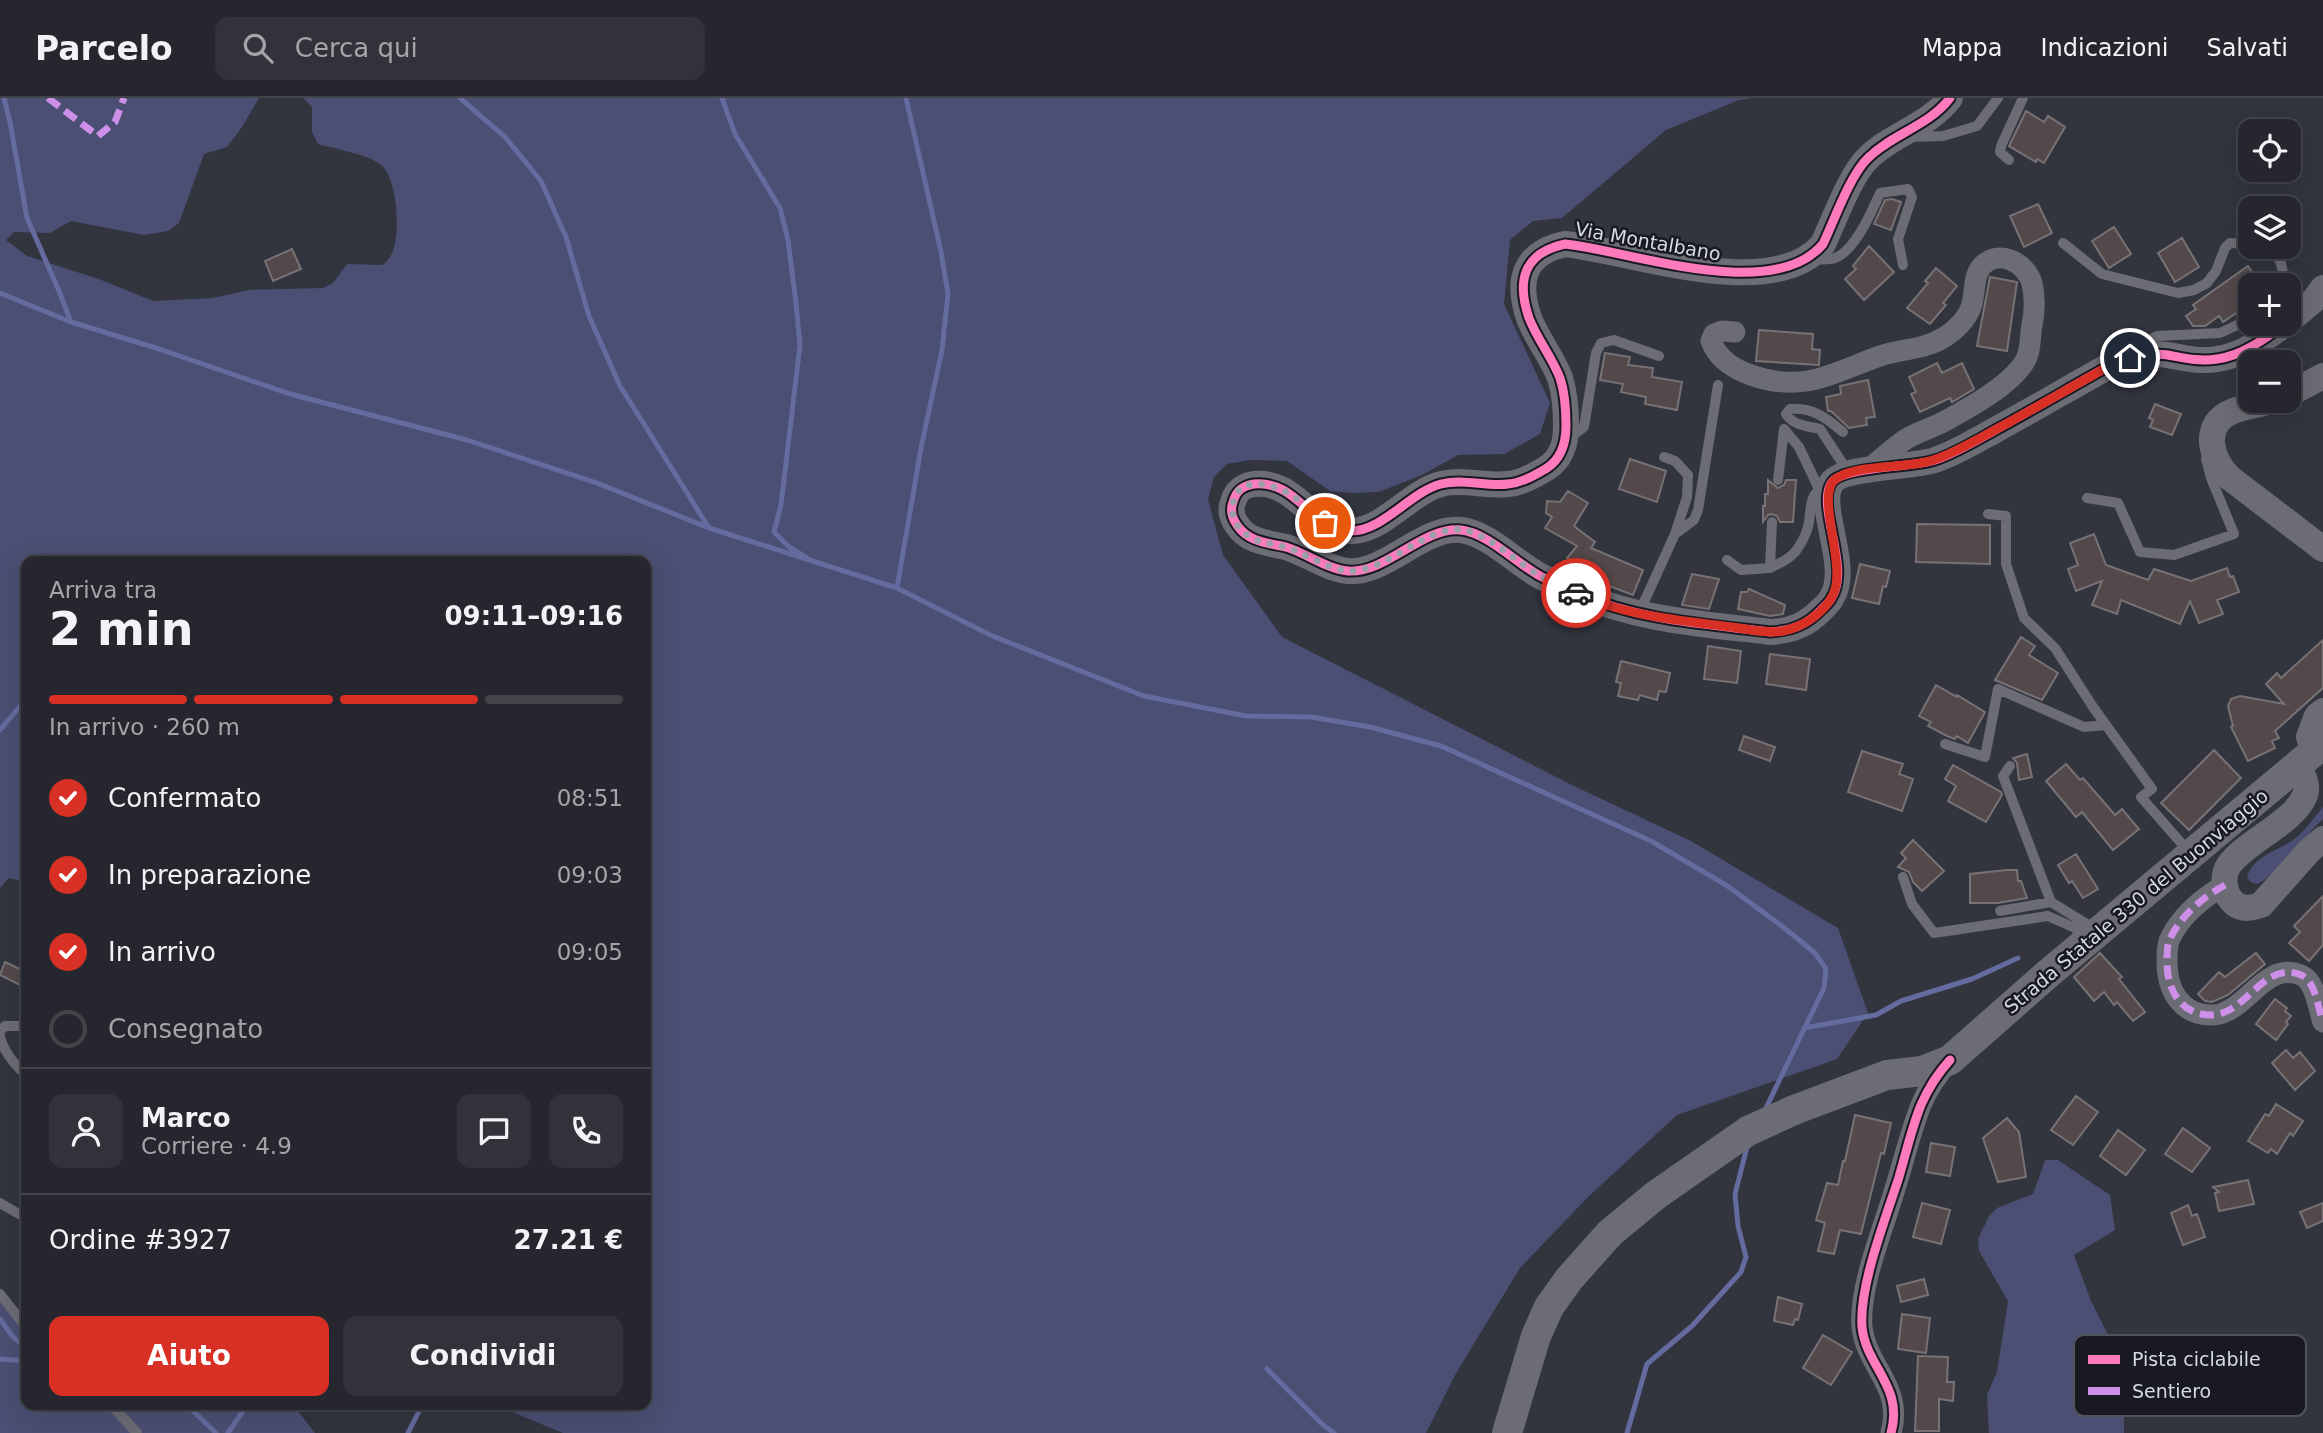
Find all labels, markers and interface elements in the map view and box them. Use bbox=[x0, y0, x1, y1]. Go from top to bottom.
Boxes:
search box bbox=[215, 17, 705, 80]
text: Parcelo bbox=[35, 29, 173, 68]
icon: search bbox=[239, 29, 277, 67]
text: Cerca qui bbox=[295, 33, 418, 63]
text: Mappa bbox=[1922, 34, 2002, 62]
text: Indicazioni bbox=[2040, 34, 2168, 62]
text: Salvati bbox=[2206, 34, 2288, 62]
map controls bbox=[2238, 119, 2301, 413]
button: locate bbox=[2238, 119, 2301, 182]
button: layers bbox=[2238, 196, 2301, 259]
street label: Via Montalbano bbox=[1574, 217, 1722, 265]
button: + bbox=[2238, 273, 2301, 336]
pin bbox=[2100, 328, 2160, 388]
icon: home bbox=[2111, 339, 2149, 377]
button: − bbox=[2238, 350, 2301, 413]
pin bbox=[1295, 493, 1355, 553]
icon: bag bbox=[1306, 504, 1344, 542]
courier bbox=[1541, 558, 1611, 628]
icon: car bbox=[1557, 574, 1595, 612]
text: Arriva tra bbox=[49, 577, 157, 603]
text: 09:11–09:16 bbox=[444, 601, 623, 631]
text: 2 min bbox=[49, 602, 193, 656]
text: In arrivo · 260 m bbox=[49, 714, 240, 740]
icon: check bbox=[49, 779, 87, 817]
text: Confermato bbox=[108, 783, 261, 813]
street label: Strada Statale 330 del Buonviaggio bbox=[2000, 784, 2272, 1018]
text: 08:51 bbox=[557, 785, 623, 811]
icon: check bbox=[49, 856, 87, 894]
text: In preparazione bbox=[108, 860, 311, 890]
text: 09:03 bbox=[557, 862, 623, 888]
icon: check bbox=[49, 933, 87, 971]
text: In arrivo bbox=[108, 937, 216, 967]
text: 09:05 bbox=[557, 939, 623, 965]
text: Consegnato bbox=[108, 1014, 263, 1044]
button: person bbox=[49, 1094, 123, 1168]
button: chat bbox=[457, 1094, 531, 1168]
button: phone bbox=[549, 1094, 623, 1168]
text: Marco bbox=[141, 1103, 231, 1133]
text: Corriere · 4.9 bbox=[141, 1133, 292, 1159]
text: Ordine #3927 bbox=[49, 1225, 232, 1255]
text: 27.21 € bbox=[514, 1225, 623, 1255]
button: Aiuto bbox=[49, 1316, 329, 1396]
button: Condividi bbox=[343, 1316, 623, 1396]
legend bbox=[2074, 1335, 2306, 1416]
text: Pista ciclabile bbox=[2132, 1348, 2261, 1370]
text: Sentiero bbox=[2132, 1380, 2211, 1402]

